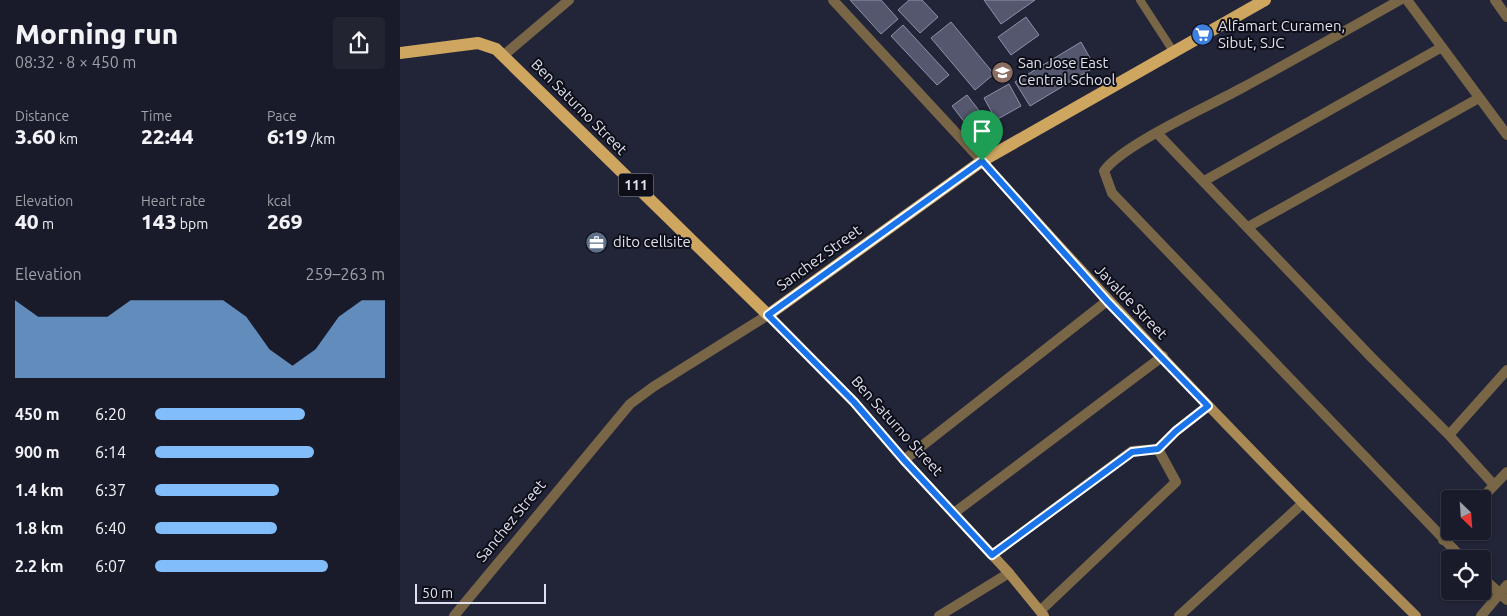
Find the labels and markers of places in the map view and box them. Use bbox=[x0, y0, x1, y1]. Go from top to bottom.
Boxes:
place label: Alfamart Curamen, Sibut, SJC bbox=[1218, 17, 1345, 51]
supermarket icon: Alfamart Curamen, Sibut, SJC bbox=[1190, 23, 1214, 47]
place label: San Jose East Central School bbox=[1018, 54, 1116, 88]
school or university icon: San Jose East Central School bbox=[990, 60, 1014, 84]
pin bbox=[961, 110, 1003, 161]
office icon: dito cellsite bbox=[585, 230, 609, 254]
place label: dito cellsite bbox=[613, 233, 691, 250]

